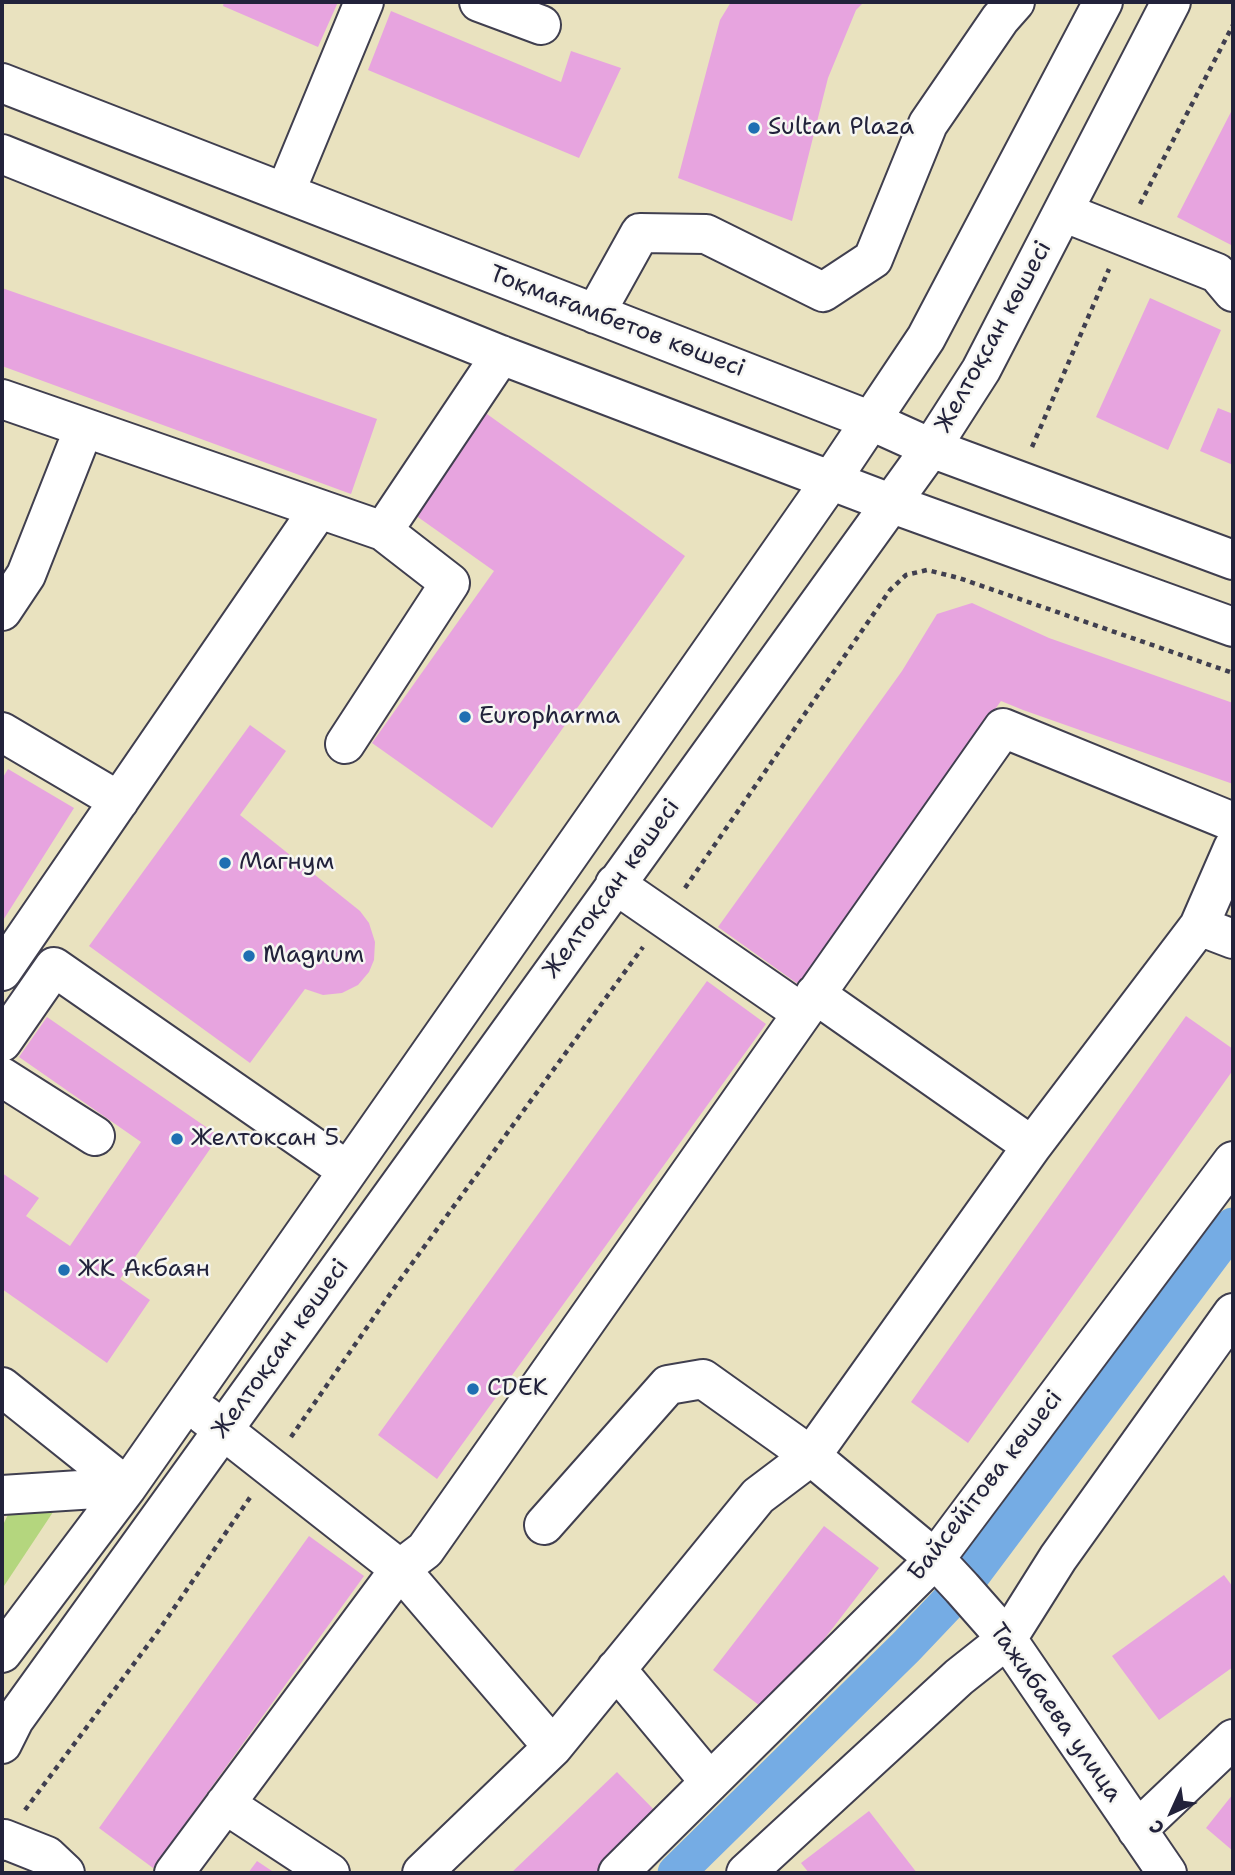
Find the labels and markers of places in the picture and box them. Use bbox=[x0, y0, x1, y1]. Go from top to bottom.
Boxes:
place label: Sultan Plaza bbox=[768, 114, 914, 142]
marker: Sultan Plaza bbox=[746, 120, 762, 136]
place label: Europharma bbox=[479, 703, 620, 731]
marker: Europharma bbox=[457, 709, 473, 725]
place label: Магнум bbox=[239, 849, 334, 877]
marker: Магнум bbox=[217, 855, 233, 871]
place label: Magnum bbox=[263, 942, 364, 970]
marker: Magnum bbox=[241, 948, 257, 964]
place label: Желтоксан 5 bbox=[191, 1125, 339, 1153]
marker: Желтоксан 5 bbox=[169, 1131, 185, 1147]
place label: ЖК Акбаян bbox=[78, 1256, 210, 1284]
marker: ЖК Акбаян bbox=[56, 1262, 72, 1278]
place label: CDEK bbox=[487, 1375, 548, 1403]
marker: CDEK bbox=[465, 1381, 481, 1397]

